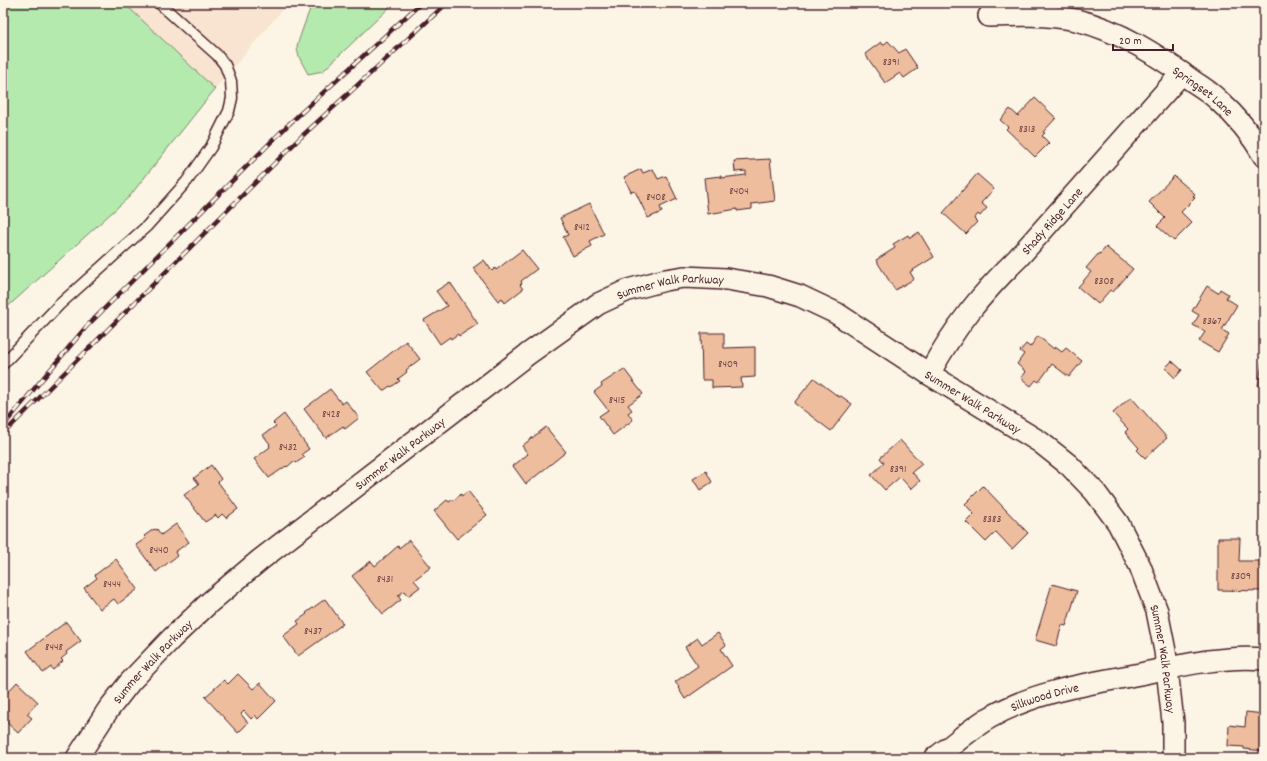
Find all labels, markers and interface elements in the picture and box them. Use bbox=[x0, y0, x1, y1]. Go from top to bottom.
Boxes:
scale bar bbox=[1113, 26, 1173, 52]
text: 20 m bbox=[1119, 33, 1142, 50]
house number: 8391 bbox=[883, 55, 899, 71]
street label: Springset Lane bbox=[1168, 62, 1237, 122]
house number: 8313 bbox=[1019, 122, 1035, 138]
house number: 8404 bbox=[729, 184, 749, 200]
street label: Shady Ridge Lane bbox=[1018, 184, 1089, 260]
house number: 8408 bbox=[646, 190, 666, 206]
house number: 8412 bbox=[574, 220, 590, 236]
street label: Summer Walk Parkway bbox=[614, 270, 725, 306]
house number: 8308 bbox=[1094, 274, 1114, 290]
house number: 8367 bbox=[1203, 314, 1221, 330]
house number: 8409 bbox=[718, 357, 738, 373]
street label: Summer Walk Parkway bbox=[920, 367, 1024, 440]
house number: 8415 bbox=[609, 393, 625, 409]
house number: 8428 bbox=[322, 407, 340, 423]
street label: Summer Walk Parkway bbox=[352, 413, 451, 496]
house number: 8432 bbox=[279, 440, 298, 456]
house number: 8391 bbox=[890, 462, 906, 478]
house number: 8383 bbox=[983, 512, 1001, 528]
house number: 8440 bbox=[149, 543, 169, 559]
house number: 8309 bbox=[1231, 569, 1251, 585]
house number: 8431 bbox=[377, 572, 393, 588]
house number: 8444 bbox=[103, 577, 121, 593]
street label: Summer Walk Parkway bbox=[1143, 602, 1179, 715]
street label: Summer Walk Parkway bbox=[109, 616, 198, 709]
house number: 8437 bbox=[304, 624, 322, 640]
house number: 8448 bbox=[45, 640, 63, 656]
street label: Silkwood Drive bbox=[1008, 679, 1081, 718]

